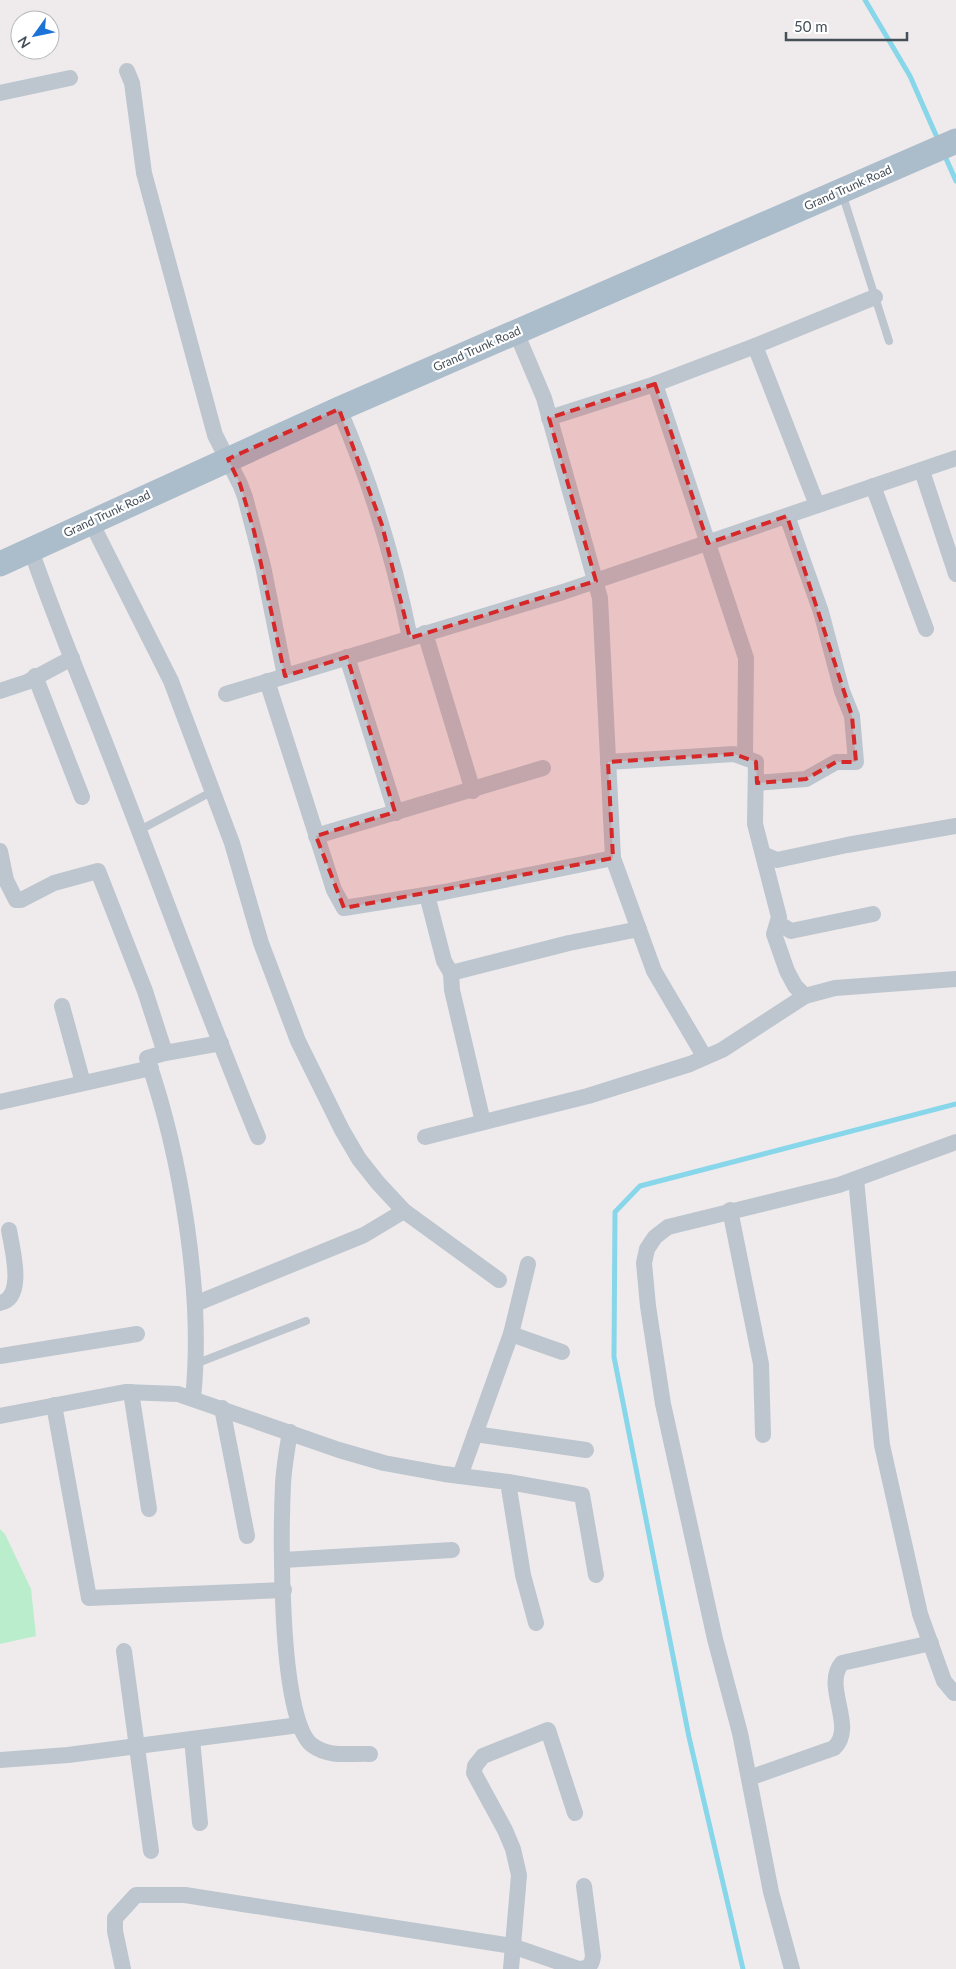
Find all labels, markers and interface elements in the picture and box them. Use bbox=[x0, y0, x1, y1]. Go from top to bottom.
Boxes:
north arrow bbox=[10, 10, 60, 60]
scale bar bbox=[786, 10, 907, 42]
text: 50 m bbox=[794, 17, 828, 35]
text: N bbox=[14, 33, 34, 52]
street label: Grand Trunk Road bbox=[802, 162, 894, 214]
street label: Grand Trunk Road bbox=[431, 323, 523, 375]
street label: Grand Trunk Road bbox=[61, 487, 153, 540]

